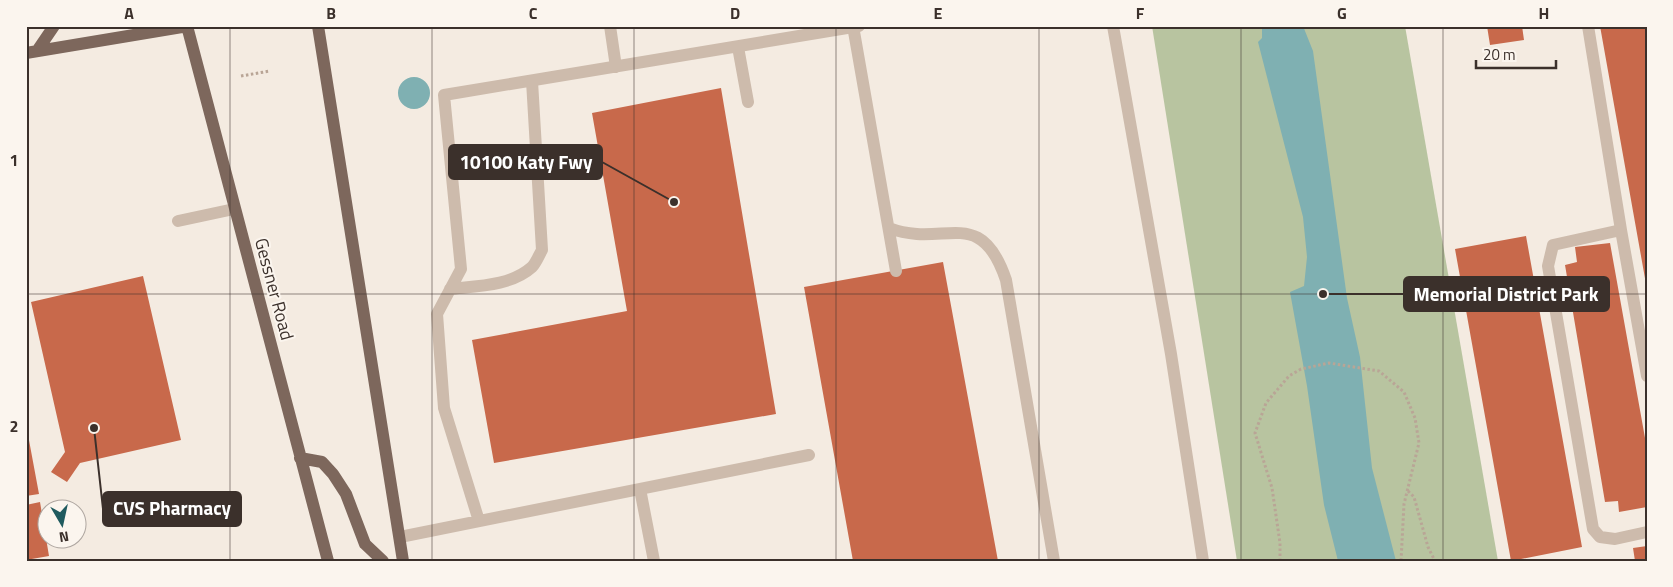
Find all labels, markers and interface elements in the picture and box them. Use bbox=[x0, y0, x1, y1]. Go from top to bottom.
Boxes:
text: A bbox=[124, 1, 134, 25]
text: B bbox=[326, 1, 336, 25]
text: C bbox=[529, 1, 538, 25]
text: D bbox=[730, 1, 740, 25]
text: E bbox=[934, 1, 943, 25]
text: F bbox=[1136, 1, 1145, 25]
text: G bbox=[1337, 1, 1347, 25]
text: H bbox=[1539, 1, 1549, 25]
scale bar bbox=[1476, 38, 1556, 70]
text: 20 m bbox=[1483, 43, 1516, 66]
callout: 10100 Katy Fwy bbox=[449, 145, 602, 179]
text: 10100 Katy Fwy bbox=[459, 147, 593, 176]
text: 1 bbox=[10, 148, 18, 172]
street label: Gessner Road bbox=[248, 235, 301, 343]
callout: Memorial District Park bbox=[1404, 277, 1609, 311]
text: Memorial District Park bbox=[1413, 279, 1599, 308]
text: 2 bbox=[10, 414, 18, 438]
callout: CVS Pharmacy bbox=[103, 492, 241, 526]
text: CVS Pharmacy bbox=[113, 493, 232, 522]
north arrow bbox=[38, 500, 88, 550]
text: N bbox=[58, 526, 71, 548]

